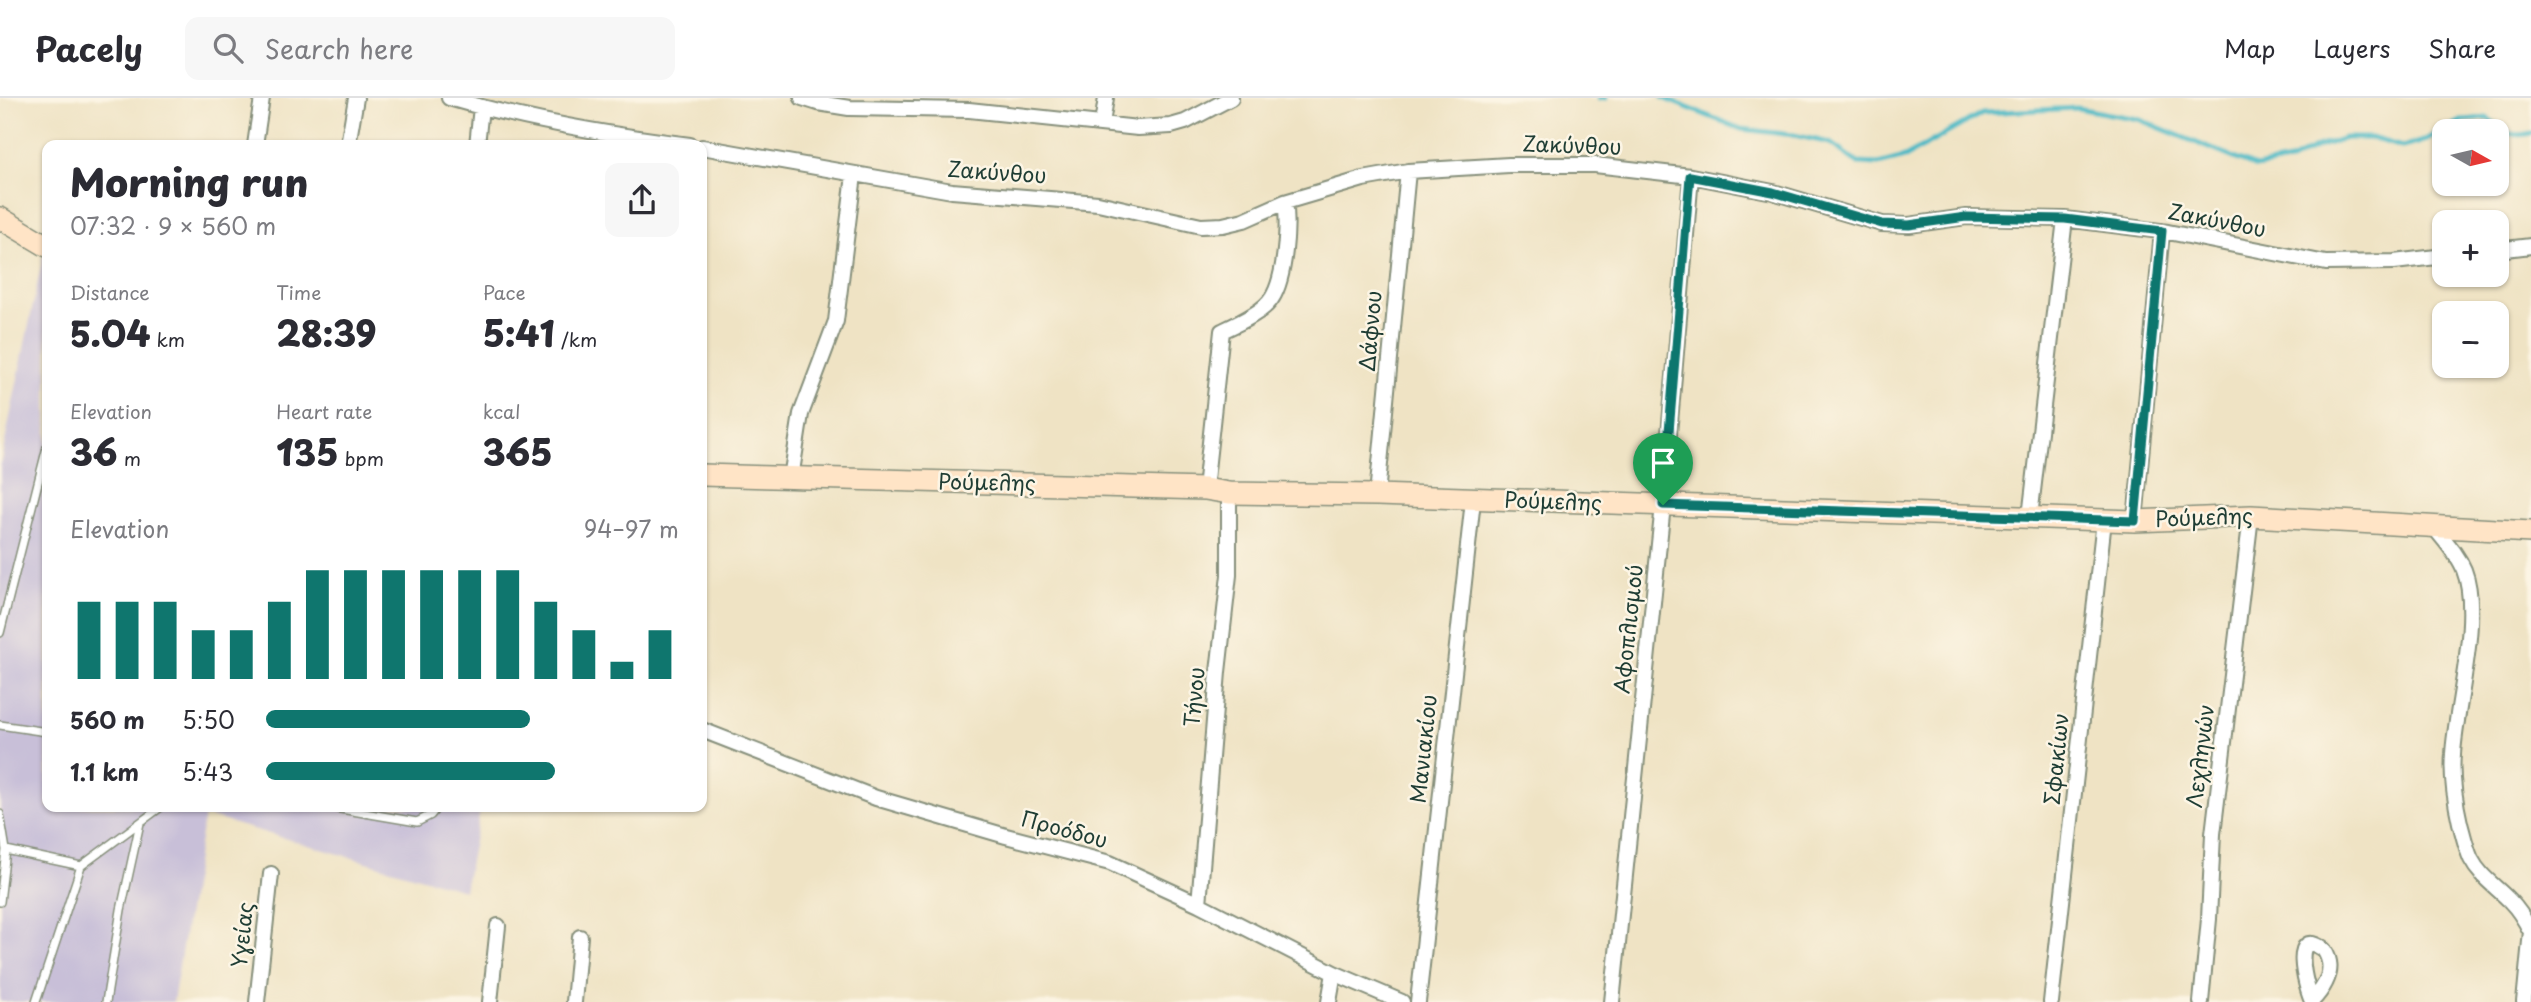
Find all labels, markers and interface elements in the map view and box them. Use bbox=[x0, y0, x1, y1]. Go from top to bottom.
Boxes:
search box bbox=[185, 17, 675, 80]
text: Pacely bbox=[35, 23, 143, 73]
icon: search bbox=[209, 29, 247, 67]
text: Search here bbox=[265, 29, 413, 68]
text: Map bbox=[2224, 30, 2275, 66]
text: Layers bbox=[2313, 30, 2390, 66]
text: Share bbox=[2428, 30, 2496, 66]
north arrow bbox=[2432, 119, 2510, 196]
map controls bbox=[2432, 119, 2509, 378]
street label: Ζακύνθου bbox=[1522, 126, 1622, 162]
street label: Ζακύνθου bbox=[947, 152, 1048, 190]
text: Morning run bbox=[70, 153, 308, 210]
button: share bbox=[605, 163, 679, 237]
street label: Ζακύνθου bbox=[2166, 194, 2269, 244]
text: 07:32 · 9 × 560 m bbox=[70, 208, 276, 243]
button: + bbox=[2432, 210, 2509, 287]
text: Distance bbox=[70, 278, 150, 306]
text: Time bbox=[276, 278, 321, 306]
text: Pace bbox=[483, 278, 526, 306]
street label: Δάφνου bbox=[1350, 289, 1388, 373]
button: − bbox=[2432, 301, 2509, 378]
text: 5.04 bbox=[70, 306, 150, 359]
text: 28:39 bbox=[276, 306, 377, 359]
text: 5:41 bbox=[483, 306, 555, 359]
text: km bbox=[150, 325, 185, 353]
text: /km bbox=[555, 325, 597, 353]
text: Elevation bbox=[70, 397, 152, 425]
text: Heart rate bbox=[276, 397, 372, 425]
text: kcal bbox=[483, 397, 521, 425]
text: 36 bbox=[70, 425, 118, 478]
text: 135 bbox=[276, 425, 339, 478]
text: 365 bbox=[483, 425, 553, 478]
pin bbox=[1633, 433, 1693, 505]
text: m bbox=[118, 444, 141, 472]
text: bpm bbox=[339, 444, 384, 472]
icon: arrive bbox=[1644, 444, 1682, 482]
street label: Ρούμελης bbox=[938, 464, 1036, 498]
street label: Ρούμελης bbox=[1504, 482, 1603, 518]
street label: Ρούμελης bbox=[2155, 498, 2253, 534]
text: Elevation bbox=[70, 511, 169, 546]
text: 94–97 m bbox=[584, 511, 679, 546]
street label: Αφοπλισμού bbox=[1604, 563, 1650, 695]
street label: Τήνου bbox=[1174, 666, 1212, 728]
street label: Μανιακίου bbox=[1400, 693, 1444, 805]
text: 560 m bbox=[70, 702, 145, 737]
text: 5:50 bbox=[182, 702, 235, 737]
street label: Λεχληνών bbox=[2177, 702, 2221, 809]
street label: Σφακίων bbox=[2034, 711, 2076, 806]
text: 1.1 km bbox=[70, 754, 139, 789]
text: 5:43 bbox=[182, 754, 233, 789]
street label: Προόδου bbox=[1017, 801, 1112, 855]
street label: Υγείας bbox=[222, 900, 260, 969]

